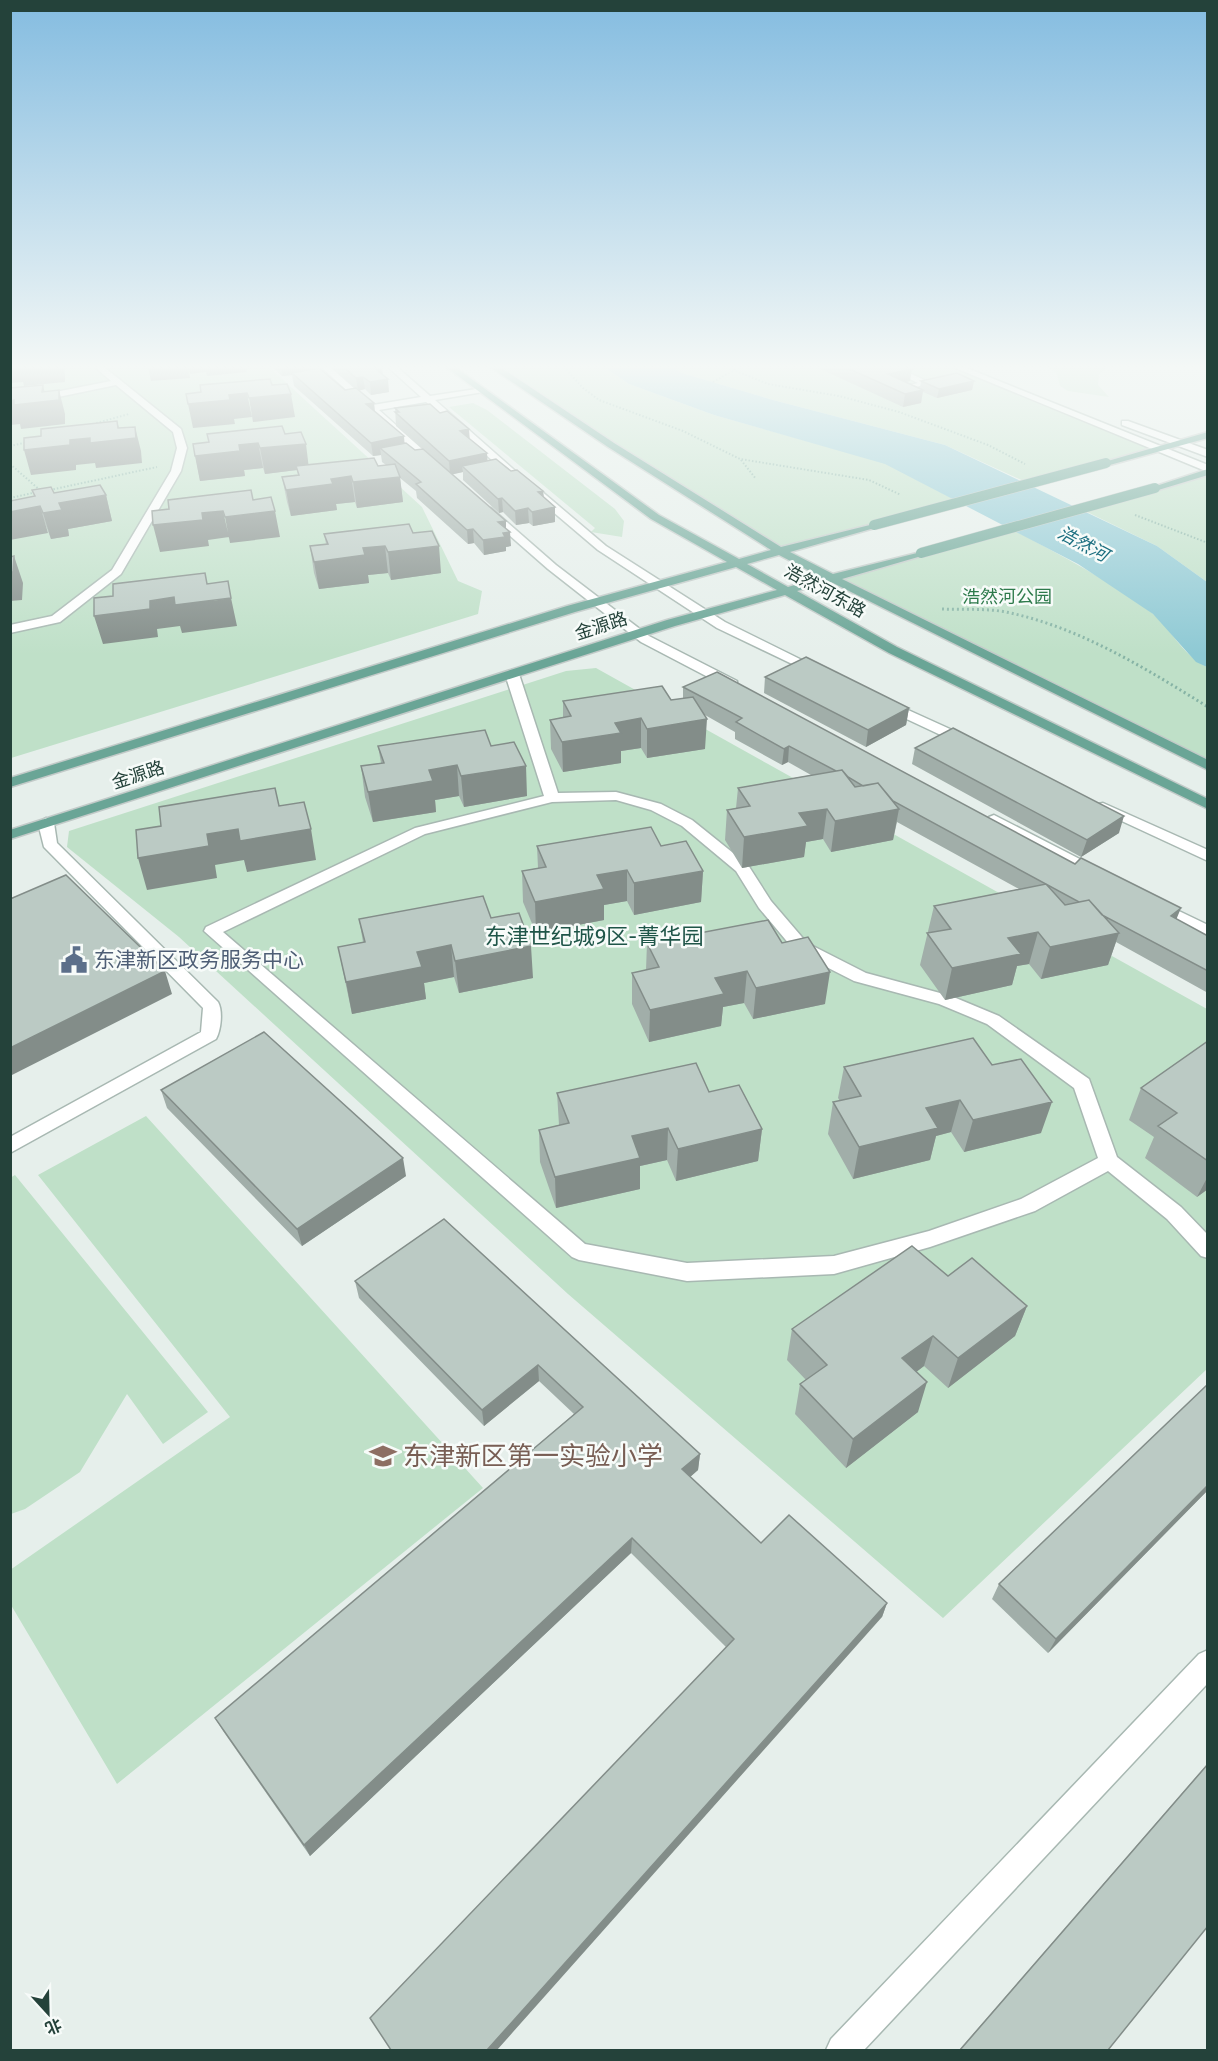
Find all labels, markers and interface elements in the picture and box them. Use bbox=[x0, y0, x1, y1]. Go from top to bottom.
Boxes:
water label: 浩然河 bbox=[1054, 522, 1115, 568]
street label: 浩然河东路 bbox=[780, 560, 870, 622]
park label: 浩然河公园 bbox=[962, 586, 1052, 608]
street label: 金源路 bbox=[572, 607, 630, 645]
street label: 金源路 bbox=[109, 756, 167, 794]
district label: 东津世纪城9区-菁华园 bbox=[485, 923, 703, 950]
public building icon: 东津新区政务服务中心 bbox=[59, 945, 89, 975]
place label: 东津新区政务服务中心 bbox=[94, 947, 304, 973]
school or university icon: 东津新区第一实验小学 bbox=[368, 1441, 398, 1471]
place label: 东津新区第一实验小学 bbox=[403, 1441, 663, 1472]
north arrow bbox=[18, 1983, 78, 2043]
text: 北 bbox=[42, 2015, 64, 2038]

